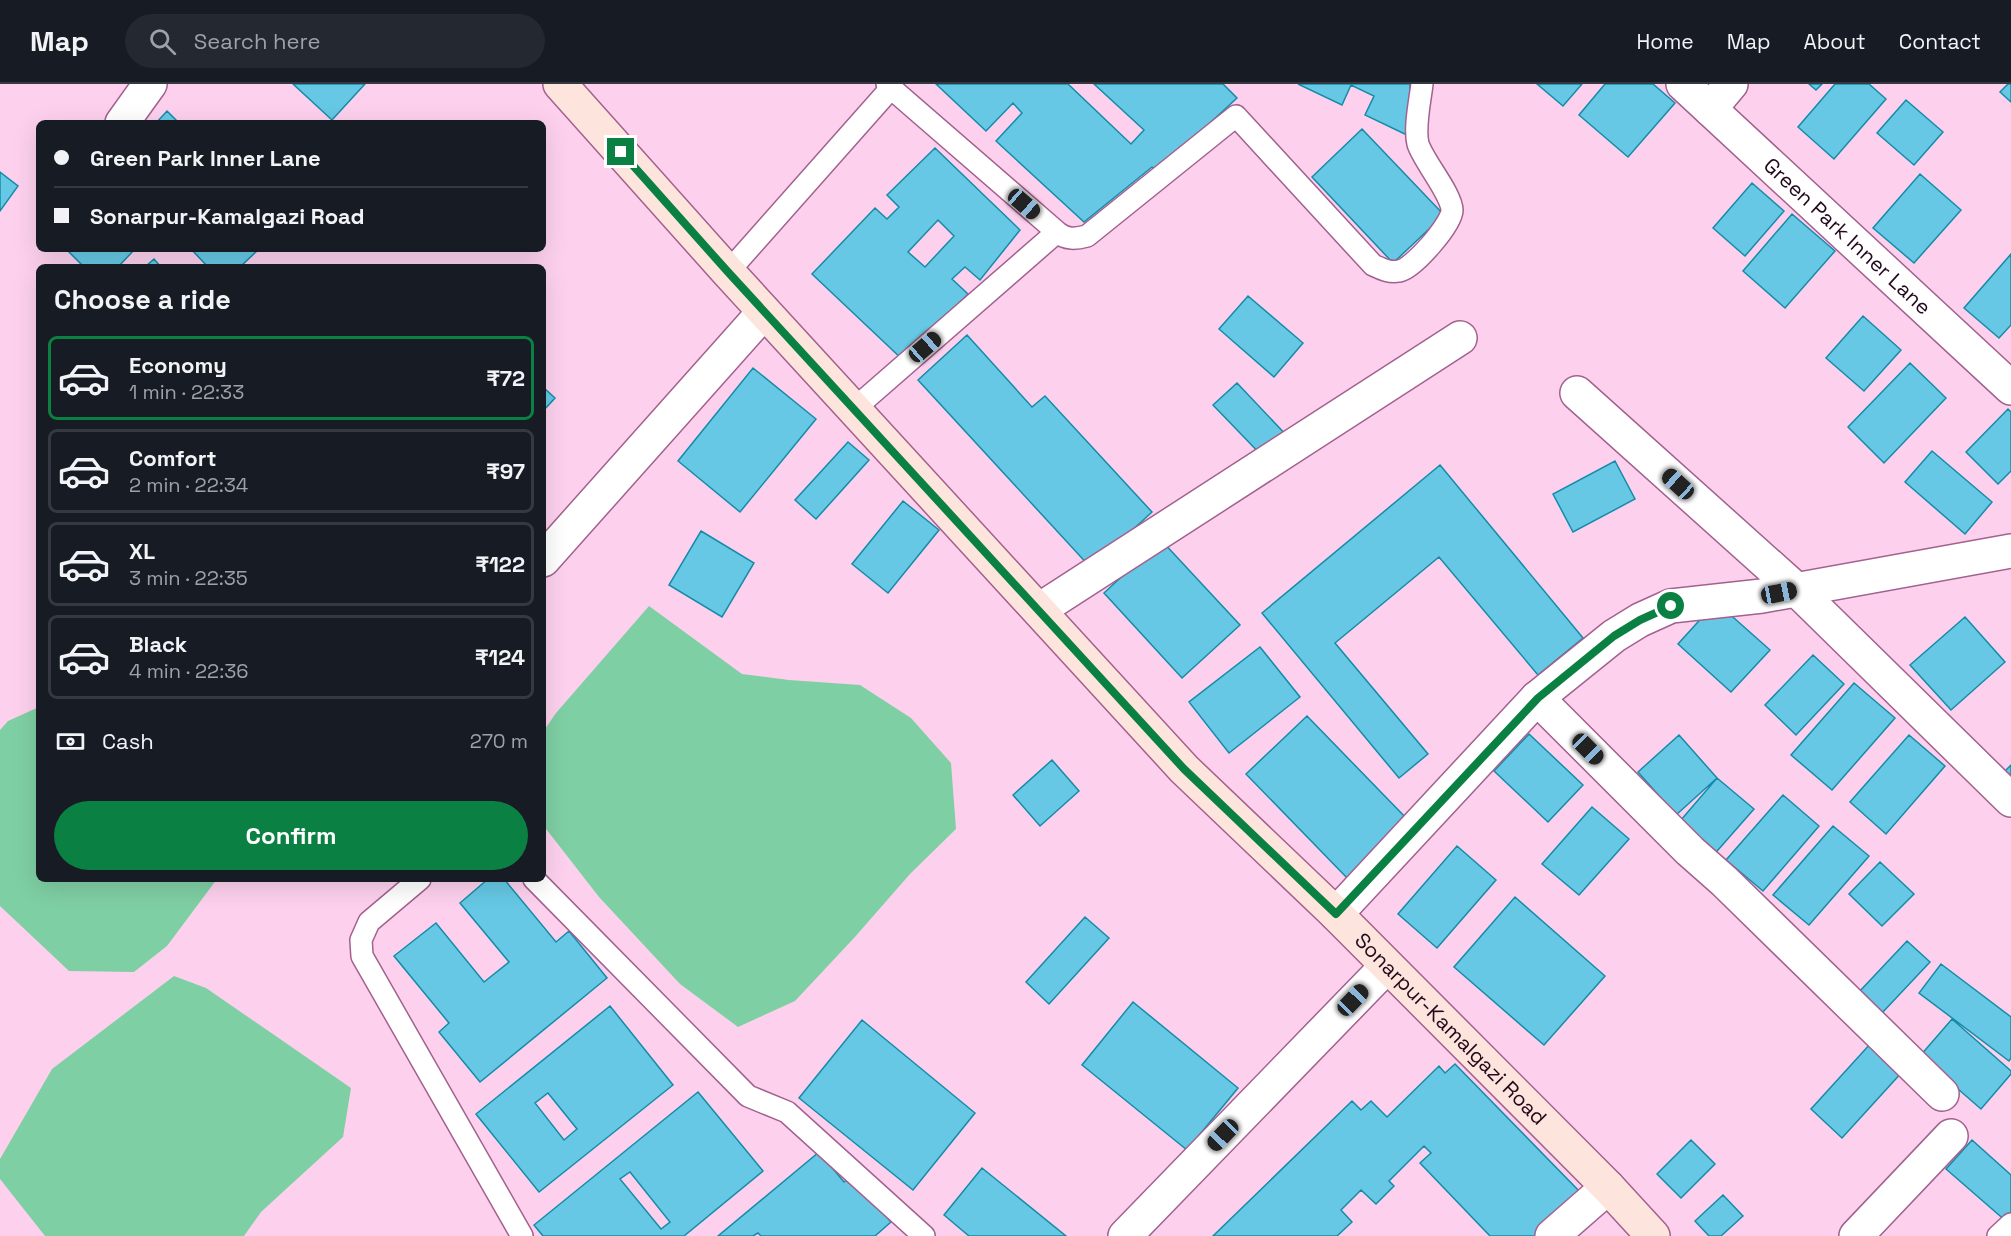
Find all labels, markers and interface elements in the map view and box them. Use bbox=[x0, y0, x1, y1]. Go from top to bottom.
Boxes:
search box bbox=[125, 14, 545, 68]
text: Map bbox=[30, 23, 89, 59]
icon: search bbox=[146, 25, 179, 58]
text: Search here bbox=[194, 27, 321, 55]
text: Home bbox=[1636, 28, 1694, 55]
text: Map bbox=[1727, 28, 1771, 55]
text: About bbox=[1804, 28, 1866, 55]
text: Contact bbox=[1899, 28, 1981, 55]
route end bbox=[607, 138, 634, 165]
text: Green Park Inner Lane bbox=[90, 144, 321, 172]
street label: Green Park Inner Lane bbox=[1758, 152, 1937, 320]
car bbox=[1005, 185, 1043, 223]
text: Sonarpur-Kamalgazi Road bbox=[90, 202, 365, 230]
text: Choose a ride bbox=[54, 282, 231, 317]
car bbox=[906, 328, 944, 366]
icon: car bbox=[57, 351, 111, 405]
text: Economy bbox=[129, 351, 227, 379]
text: ₹72 bbox=[486, 364, 525, 392]
text: 1 min · 22:33 bbox=[129, 379, 244, 405]
icon: car bbox=[57, 444, 111, 498]
text: Comfort bbox=[129, 444, 217, 472]
text: ₹97 bbox=[486, 457, 525, 485]
car bbox=[1659, 465, 1697, 503]
text: 2 min · 22:34 bbox=[129, 472, 248, 498]
icon: car bbox=[57, 537, 111, 591]
text: XL bbox=[129, 537, 155, 565]
text: ₹122 bbox=[475, 550, 525, 578]
text: 3 min · 22:35 bbox=[129, 565, 248, 591]
car bbox=[1760, 581, 1798, 605]
route start bbox=[1657, 592, 1684, 619]
icon: car bbox=[57, 630, 111, 684]
text: Black bbox=[129, 630, 187, 658]
text: ₹124 bbox=[475, 643, 525, 671]
text: 4 min · 22:36 bbox=[129, 658, 249, 684]
icon: cash bbox=[54, 725, 87, 758]
text: Cash bbox=[102, 727, 154, 755]
text: 270 m bbox=[470, 728, 528, 754]
car bbox=[1569, 730, 1607, 768]
button: Confirm bbox=[54, 801, 528, 870]
street label: Sonarpur-Kamalgazi Road bbox=[1349, 927, 1553, 1131]
car bbox=[1334, 981, 1372, 1019]
car bbox=[1204, 1116, 1242, 1154]

